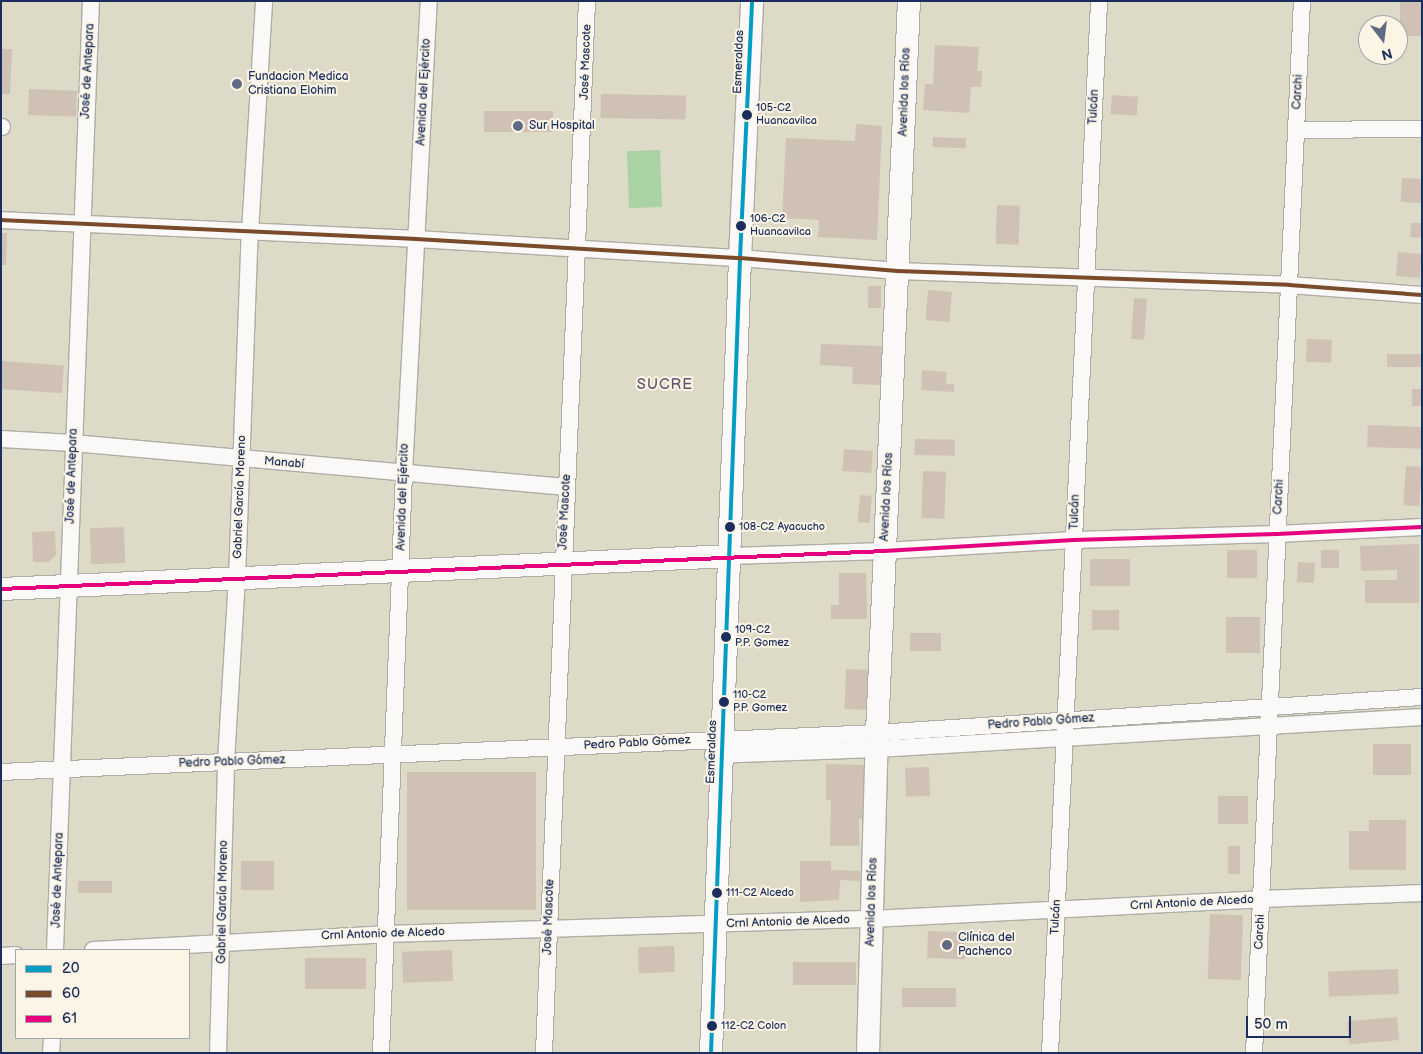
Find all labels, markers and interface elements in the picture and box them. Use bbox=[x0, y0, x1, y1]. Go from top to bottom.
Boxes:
north arrow bbox=[1358, 15, 1408, 65]
street label: José de Antepara bbox=[78, 23, 98, 119]
street label: José Mascote bbox=[577, 24, 595, 100]
street label: Esmeraldas bbox=[731, 30, 747, 94]
street label: Avenida del Ejército bbox=[414, 38, 434, 146]
text: N bbox=[1379, 44, 1394, 64]
street label: Avenida los Ríos bbox=[896, 47, 914, 137]
place label: Fundacion Medica Cristiana Elohim bbox=[248, 70, 348, 98]
street label: Carchi bbox=[1290, 74, 1306, 110]
marker: Fundacion Medica Cristiana Elohim bbox=[230, 77, 244, 91]
street label: Tulcán bbox=[1086, 89, 1102, 125]
place label: 105-C2 Huancavilca bbox=[756, 102, 817, 128]
marker: 105-C2 Huancavilca bbox=[742, 110, 752, 120]
marker: Sur Hospital bbox=[511, 119, 525, 133]
place label: Sur Hospital bbox=[529, 119, 595, 133]
place label: 106-C2 Huancavilca bbox=[750, 213, 811, 239]
marker: 106-C2 Huancavilca bbox=[736, 221, 746, 231]
district label: SUCRE bbox=[636, 376, 694, 394]
street label: José de Antepara bbox=[63, 428, 81, 524]
street label: Gabriel García Moreno bbox=[231, 435, 249, 559]
street label: Avenida del Ejército bbox=[394, 443, 412, 551]
street label: Avenida los Ríos bbox=[877, 452, 897, 542]
street label: Manabí bbox=[263, 454, 305, 472]
street label: José Mascote bbox=[556, 474, 574, 550]
street label: Carchi bbox=[1271, 479, 1287, 515]
street label: Tulcán bbox=[1067, 494, 1083, 530]
place label: 108-C2 Ayacucho bbox=[739, 520, 825, 534]
marker: 108-C2 Ayacucho bbox=[725, 522, 735, 532]
place label: 109-C2 P.P. Gomez bbox=[735, 624, 789, 650]
marker: 109-C2 P.P. Gomez bbox=[721, 632, 731, 642]
place label: 110-C2 P.P. Gomez bbox=[733, 689, 787, 715]
marker: 110-C2 P.P. Gomez bbox=[719, 697, 729, 707]
street label: Pedro Pablo Gómez bbox=[987, 711, 1095, 733]
street label: Esmeraldas bbox=[704, 720, 720, 784]
street label: Pedro Pablo Gómez bbox=[583, 733, 691, 753]
street label: Pedro Pablo Gómez bbox=[178, 753, 286, 771]
street label: José de Antepara bbox=[49, 832, 67, 928]
street label: Gabriel García Moreno bbox=[215, 840, 231, 964]
street label: Avenida los Ríos bbox=[863, 857, 881, 947]
street label: José Mascote bbox=[540, 879, 558, 955]
place label: 111-C2 Alcedo bbox=[726, 886, 794, 900]
marker: 111-C2 Alcedo bbox=[712, 888, 722, 898]
street label: Crnl Antonio de Alcedo bbox=[1130, 893, 1254, 913]
street label: Tulcán bbox=[1048, 899, 1064, 935]
street label: Crnl Antonio de Alcedo bbox=[726, 913, 850, 931]
street label: Carchi bbox=[1252, 914, 1268, 950]
street label: Crnl Antonio de Alcedo bbox=[321, 925, 445, 943]
place label: Clínica del Pachenco bbox=[958, 931, 1015, 959]
marker: Clínica del Pachenco bbox=[940, 938, 954, 952]
legend bbox=[15, 949, 190, 1039]
text: 20 bbox=[62, 959, 80, 978]
text: 60 bbox=[62, 984, 80, 1003]
scale bar bbox=[1248, 1006, 1353, 1038]
text: 61 bbox=[62, 1009, 77, 1028]
text: 50 m bbox=[1254, 1015, 1288, 1034]
place label: 112-C2 Colon bbox=[721, 1019, 786, 1033]
marker: 112-C2 Colon bbox=[707, 1021, 717, 1031]

